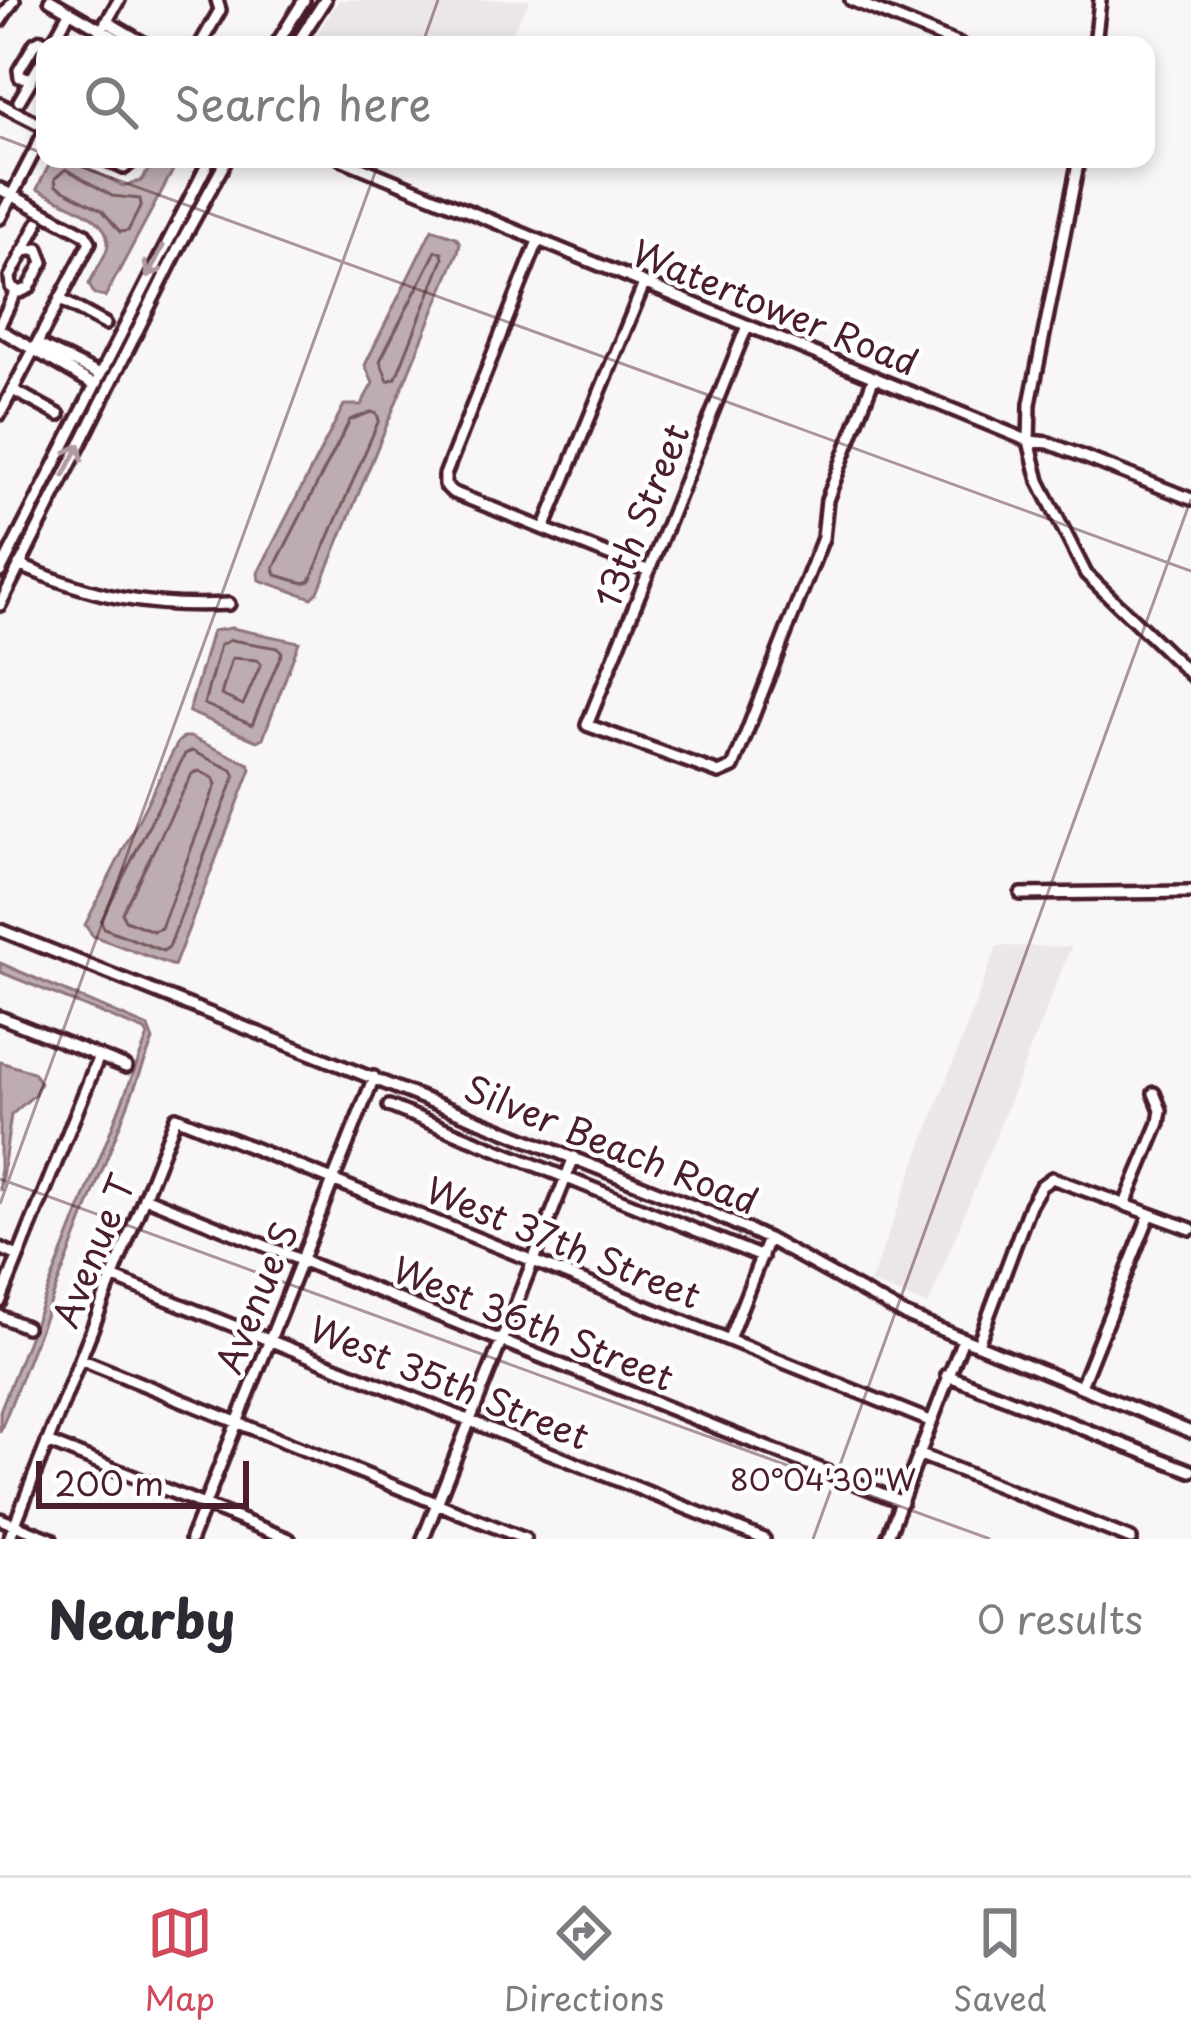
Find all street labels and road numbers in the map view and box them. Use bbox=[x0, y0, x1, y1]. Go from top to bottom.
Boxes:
street label: Watertower Road bbox=[625, 224, 927, 388]
street label: 13th Street bbox=[579, 415, 702, 616]
street label: Silver Beach Road bbox=[457, 1060, 767, 1227]
street label: West 37th Street bbox=[418, 1161, 709, 1321]
street label: Avenue T bbox=[37, 1165, 147, 1335]
street label: Avenue S bbox=[200, 1214, 310, 1381]
street label: West 36th Street bbox=[385, 1241, 682, 1403]
street label: West 35th Street bbox=[302, 1300, 598, 1462]

